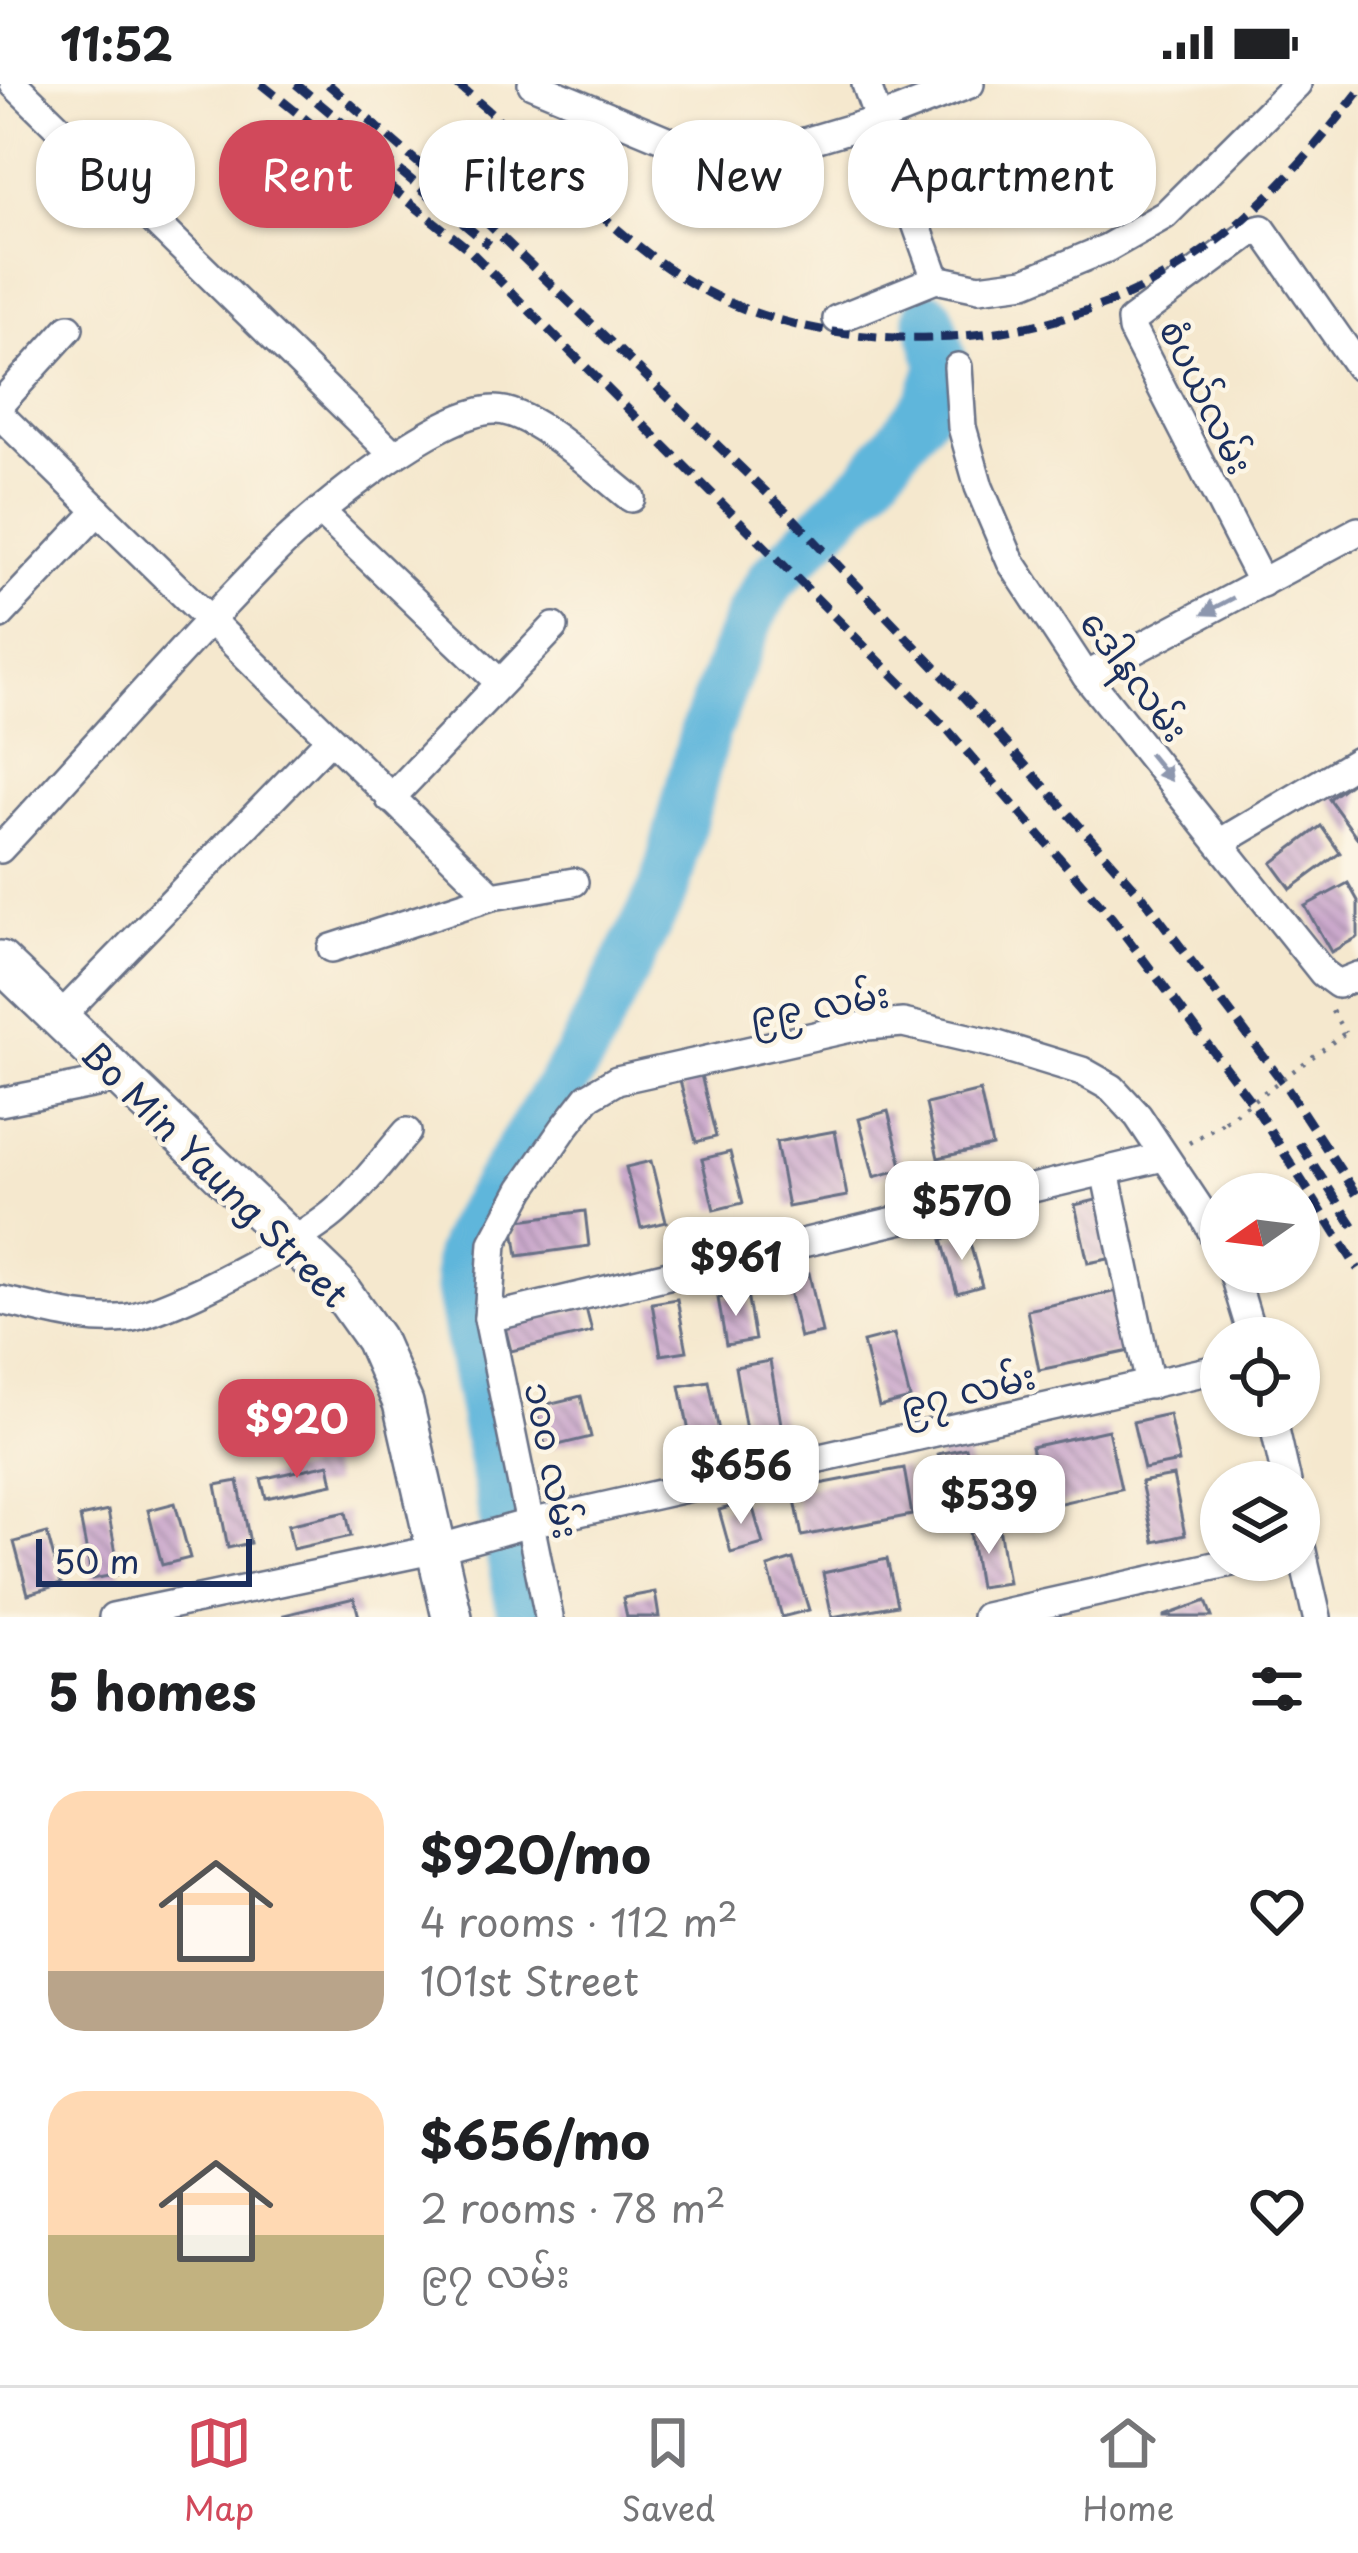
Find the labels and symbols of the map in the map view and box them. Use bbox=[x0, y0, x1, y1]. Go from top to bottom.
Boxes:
street label: စံပယ်လမ်း bbox=[1147, 309, 1269, 483]
one-way arrow bbox=[1200, 595, 1235, 616]
street label: ဒေါနလမ်း bbox=[1064, 598, 1204, 755]
one-way arrow bbox=[1147, 751, 1172, 782]
street label: ၉၉ လမ်း bbox=[745, 965, 894, 1046]
street label: Bo Min Yaung Street bbox=[70, 1027, 362, 1319]
pin: $570 bbox=[891, 1161, 1033, 1263]
north arrow bbox=[1200, 1173, 1320, 1293]
pin: $961 bbox=[665, 1217, 807, 1319]
street label: ၉၇ လမ်း bbox=[894, 1347, 1042, 1436]
street label: ၁၀၀ လမ်း bbox=[512, 1377, 596, 1543]
pin: $920 bbox=[226, 1379, 368, 1481]
pin: $656 bbox=[670, 1425, 812, 1527]
pin: $539 bbox=[918, 1455, 1060, 1557]
scale bar bbox=[36, 1533, 252, 1586]

